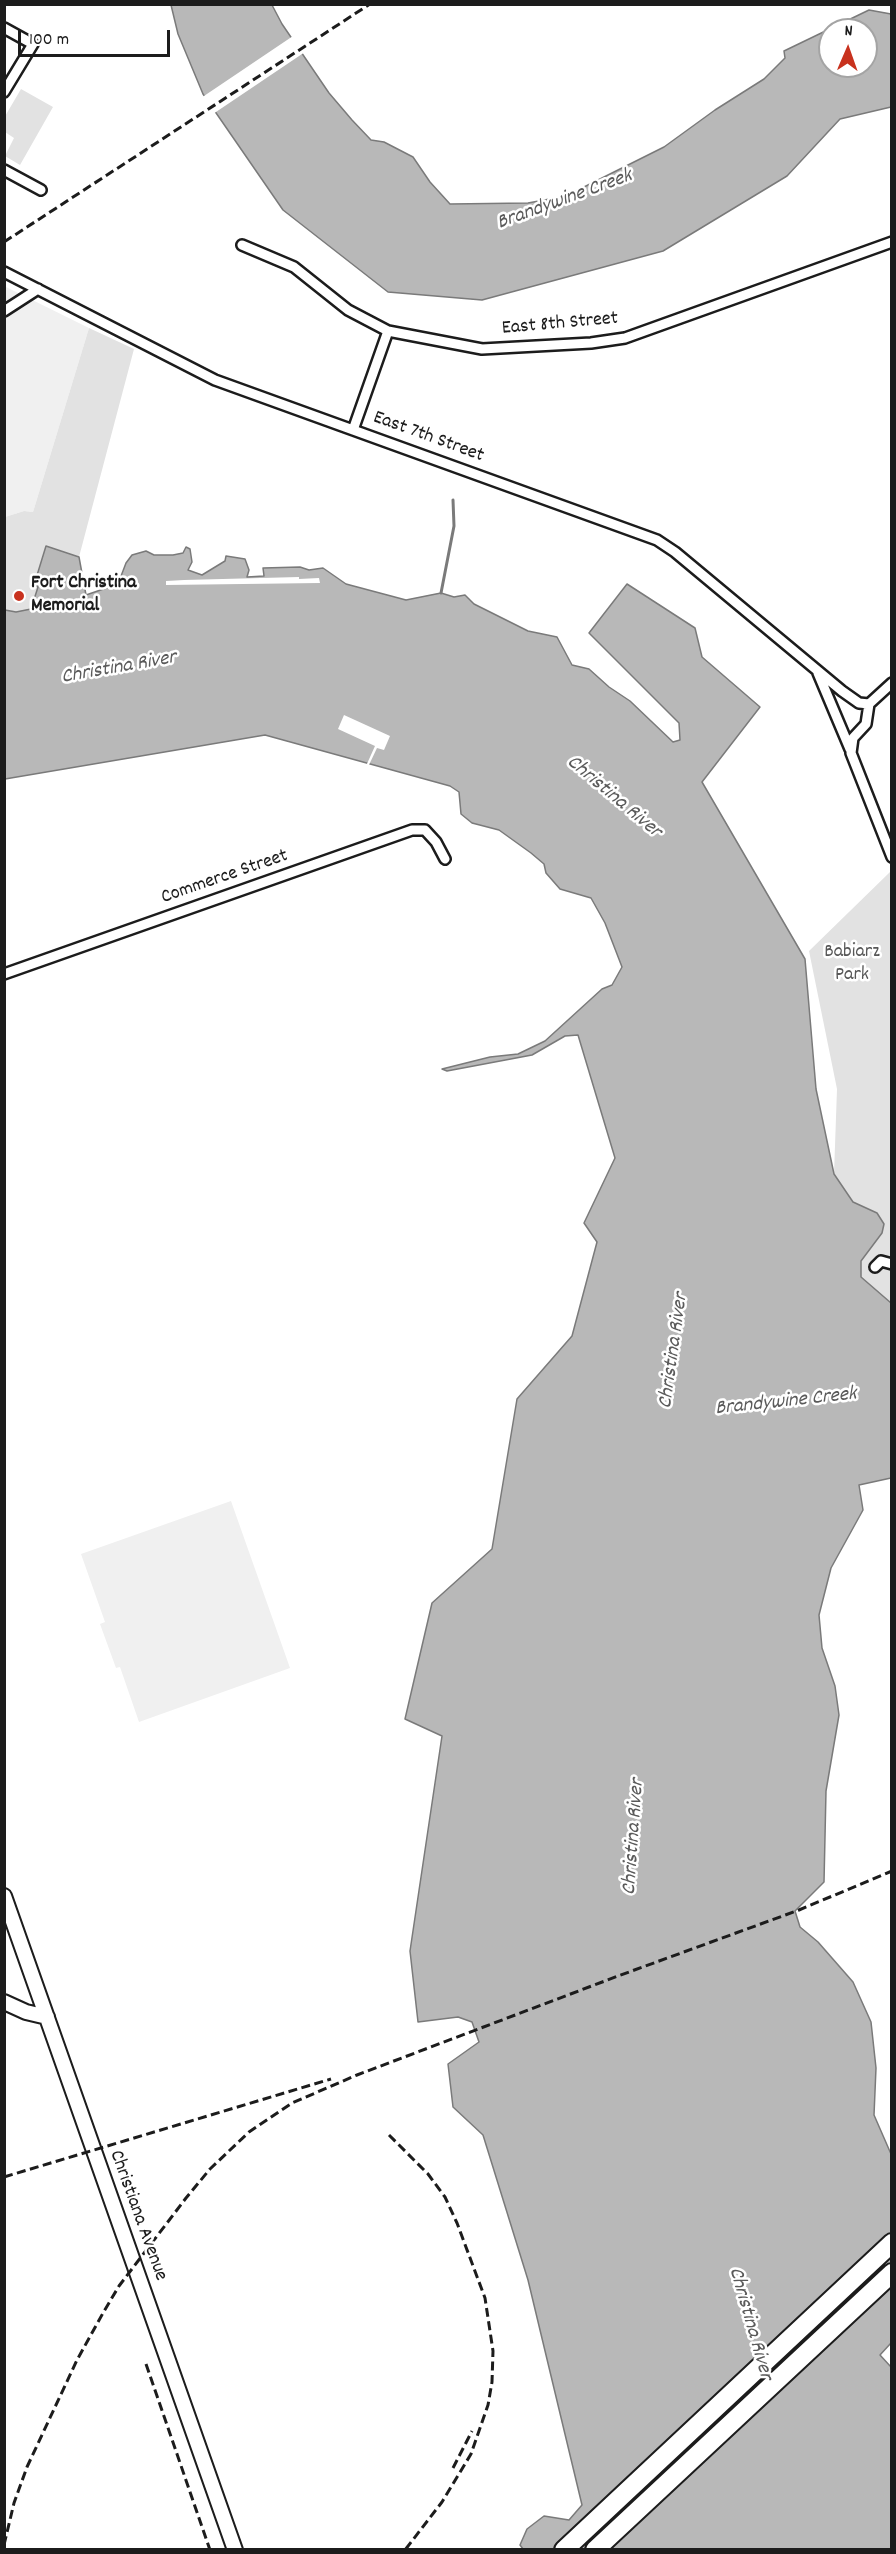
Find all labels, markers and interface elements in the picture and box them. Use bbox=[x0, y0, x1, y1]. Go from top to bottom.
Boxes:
scale bar bbox=[21, 18, 172, 56]
north arrow bbox=[818, 18, 878, 78]
text: N bbox=[844, 20, 853, 43]
text: 100 m bbox=[29, 28, 69, 53]
water label: Brandywine Creek bbox=[494, 165, 636, 237]
street label: East 8th Street bbox=[501, 308, 619, 342]
street label: East 7th Street bbox=[369, 407, 487, 469]
place label: Fort Christina Memorial bbox=[31, 572, 136, 619]
marker: Fort Christina Memorial bbox=[12, 589, 26, 603]
water label: Christina River bbox=[60, 646, 178, 692]
water label: Christina River bbox=[560, 751, 666, 845]
street label: Commerce Street bbox=[158, 845, 292, 911]
park label: Babiarz Park bbox=[824, 941, 880, 988]
water label: Christina River bbox=[654, 1292, 696, 1410]
water label: Brandywine Creek bbox=[714, 1383, 858, 1423]
water label: Christina River bbox=[618, 1778, 652, 1896]
street label: Christiana Avenue bbox=[102, 2148, 172, 2284]
water label: Christina River bbox=[721, 2265, 777, 2383]

